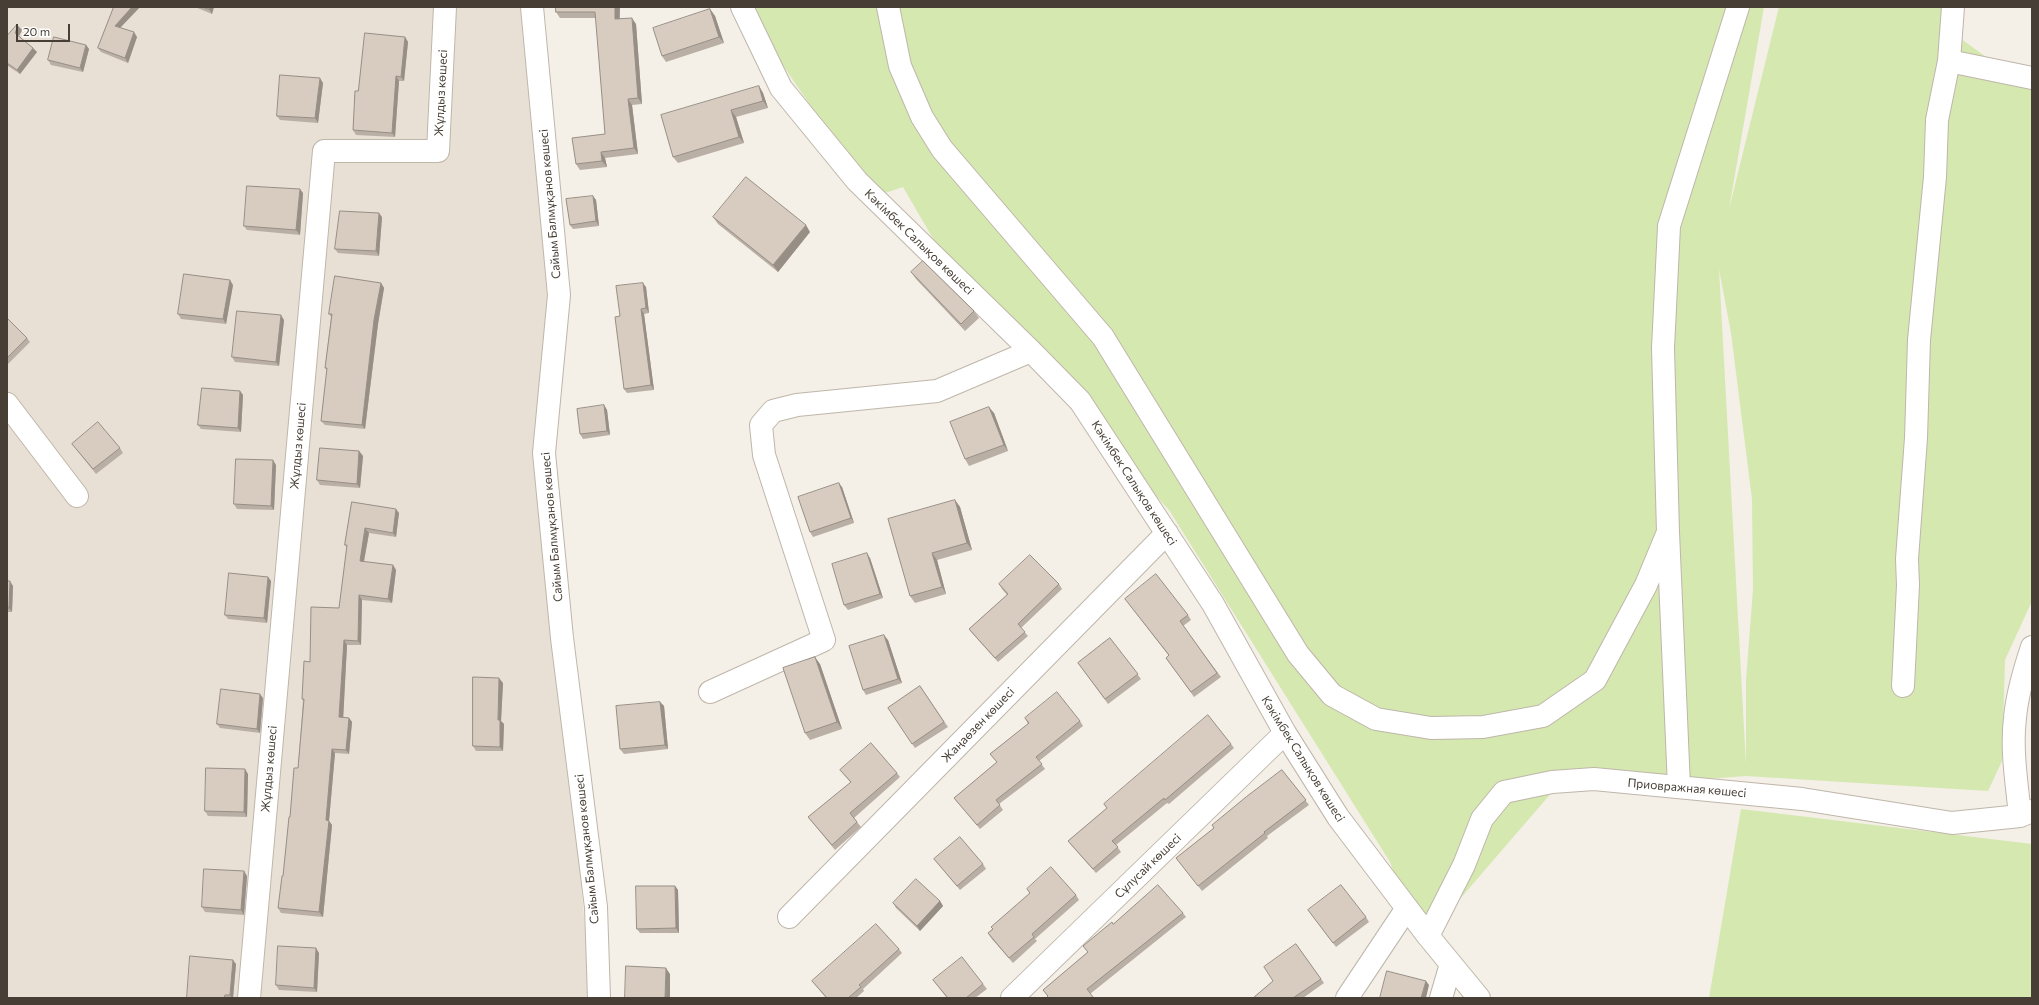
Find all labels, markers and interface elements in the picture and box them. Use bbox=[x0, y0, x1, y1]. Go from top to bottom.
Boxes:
scale bar bbox=[18, 16, 72, 42]
text: 20 m bbox=[23, 24, 50, 38]
street label: Жұлдыз көшесі bbox=[432, 49, 450, 137]
street label: Сайым Балмұқанов көшесі bbox=[536, 128, 564, 280]
street label: Кәкімбек Салықов көшесі bbox=[862, 186, 976, 298]
street label: Жұлдыз көшесі bbox=[287, 402, 309, 490]
street label: Кәкімбек Салықов көшесі bbox=[1088, 418, 1180, 548]
street label: Сайым Балмұқанов көшесі bbox=[538, 451, 566, 603]
street label: Жаңаөзен көшесі bbox=[938, 684, 1018, 766]
street label: Кәкімбек Салықов көшесі bbox=[1258, 693, 1348, 825]
street label: Жұлдыз көшесі bbox=[258, 725, 280, 813]
street label: Сайым Балмұқанов көшесі bbox=[572, 773, 602, 925]
street label: Приовражная көшесі bbox=[1627, 776, 1747, 800]
street label: Сұлусай көшесі bbox=[1112, 831, 1184, 901]

